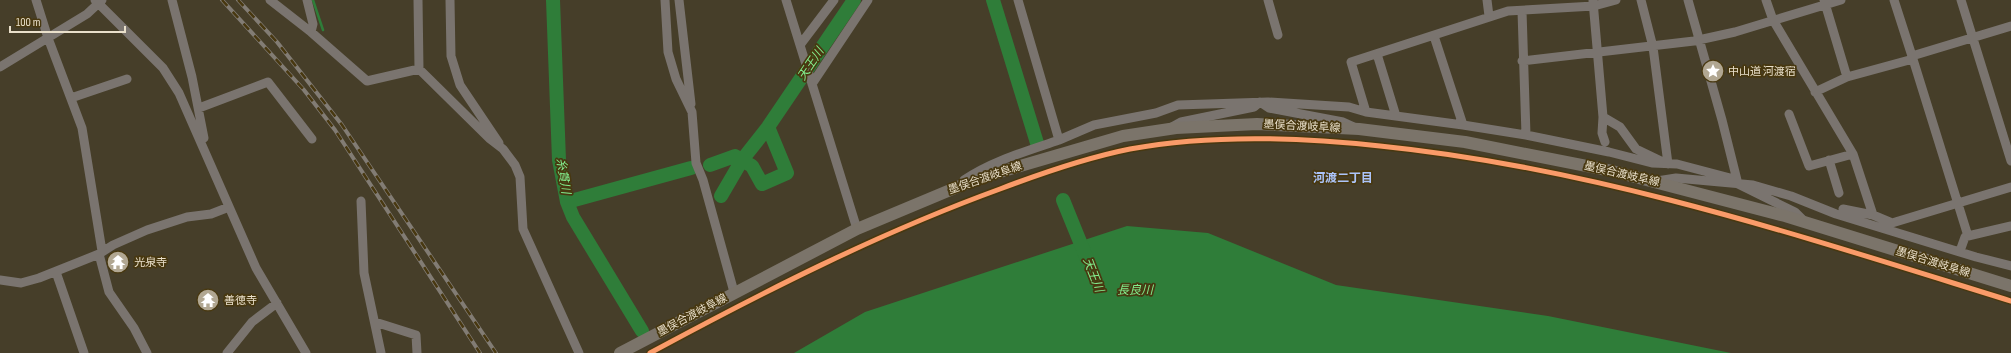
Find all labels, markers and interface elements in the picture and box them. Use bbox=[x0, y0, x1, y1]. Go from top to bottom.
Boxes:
scale bar bbox=[10, 8, 125, 34]
text: 100 m bbox=[16, 15, 41, 30]
water label: 天王川 bbox=[795, 43, 828, 83]
place icon: 中山道 河渡宿 bbox=[1700, 58, 1726, 84]
place label: 中山道 河渡宿 bbox=[1728, 65, 1796, 78]
street label: 墨俣合渡岐阜線 bbox=[1263, 117, 1341, 135]
water label: 糸貫川 bbox=[553, 157, 574, 197]
street label: 墨俣合渡岐阜線 bbox=[946, 159, 1024, 197]
street label: 墨俣合渡岐阜線 bbox=[1583, 159, 1661, 189]
district label: 河渡二丁目 bbox=[1313, 171, 1373, 186]
street label: 墨俣合渡岐阜線 bbox=[1894, 245, 1972, 279]
temple icon: 光泉寺 bbox=[105, 249, 131, 275]
place label: 光泉寺 bbox=[134, 256, 167, 269]
water label: 天王川 bbox=[1080, 256, 1107, 296]
water label: 長良川 bbox=[1117, 283, 1155, 298]
temple icon: 善徳寺 bbox=[195, 287, 221, 313]
street label: 墨俣合渡岐阜線 bbox=[655, 291, 729, 339]
place label: 善徳寺 bbox=[224, 294, 257, 307]

